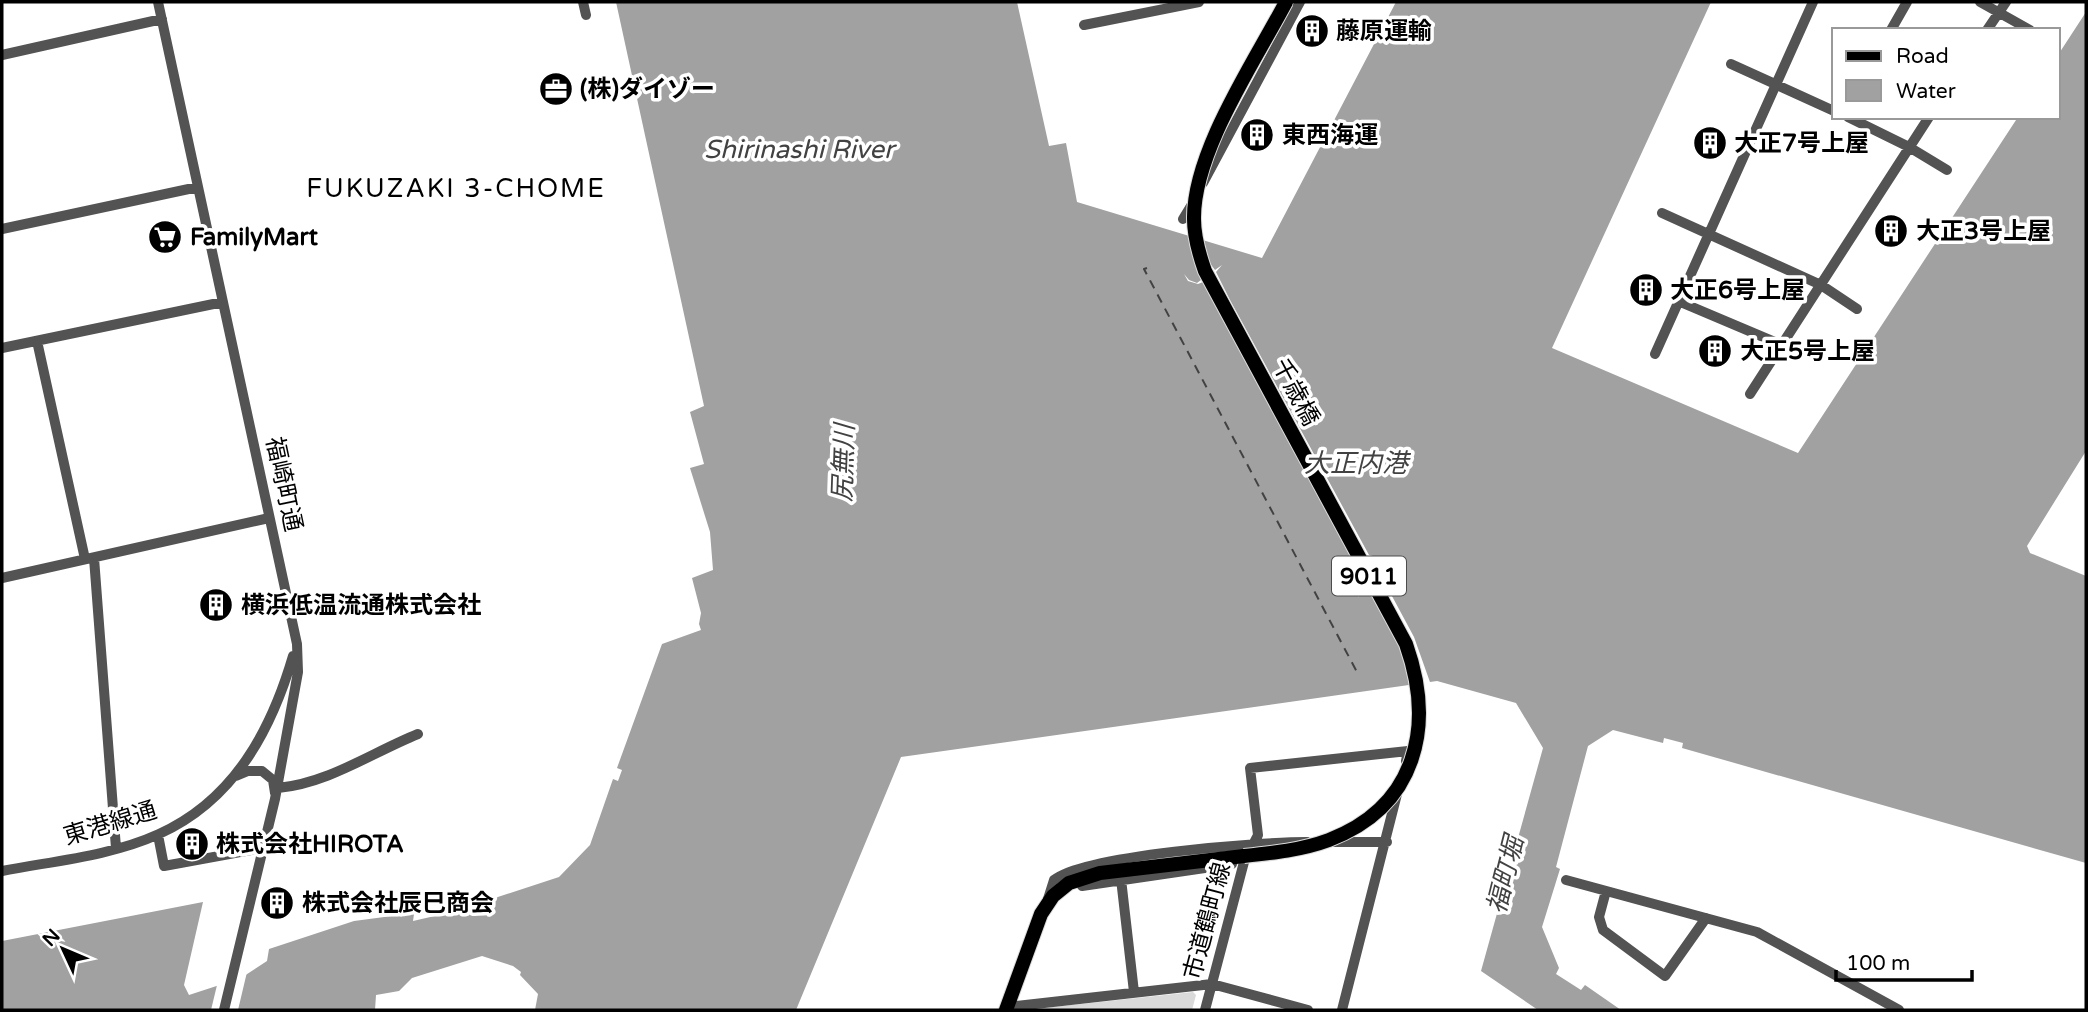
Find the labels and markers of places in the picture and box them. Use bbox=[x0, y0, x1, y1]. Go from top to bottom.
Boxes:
building icon: 藤原運輸 bbox=[1293, 12, 1331, 50]
place label: 藤原運輸 bbox=[1336, 17, 1432, 46]
office icon: (株)ダイゾー bbox=[537, 70, 575, 108]
place label: (株)ダイゾー bbox=[580, 75, 715, 104]
building icon: 東西海運 bbox=[1238, 116, 1276, 154]
place label: 東西海運 bbox=[1282, 121, 1378, 150]
building icon: 大正7号上屋 bbox=[1691, 124, 1729, 162]
place label: 大正7号上屋 bbox=[1734, 129, 1869, 158]
building icon: 大正3号上屋 bbox=[1872, 212, 1910, 250]
place label: 大正3号上屋 bbox=[1916, 217, 2051, 246]
supermarket icon: FamilyMart bbox=[146, 218, 184, 256]
place label: FamilyMart bbox=[190, 223, 319, 252]
building icon: 大正6号上屋 bbox=[1627, 271, 1665, 309]
place label: 大正6号上屋 bbox=[1670, 276, 1805, 305]
building icon: 大正5号上屋 bbox=[1696, 332, 1734, 370]
place label: 大正5号上屋 bbox=[1740, 337, 1875, 366]
building icon: 横浜低温流通株式会社 bbox=[197, 586, 235, 624]
place label: 横浜低温流通株式会社 bbox=[241, 591, 481, 620]
building icon: 株式会社HIROTA bbox=[173, 825, 211, 863]
place label: 株式会社HIROTA bbox=[216, 830, 404, 859]
building icon: 株式会社辰巳商会 bbox=[258, 884, 296, 922]
place label: 株式会社辰巳商会 bbox=[302, 889, 494, 918]

